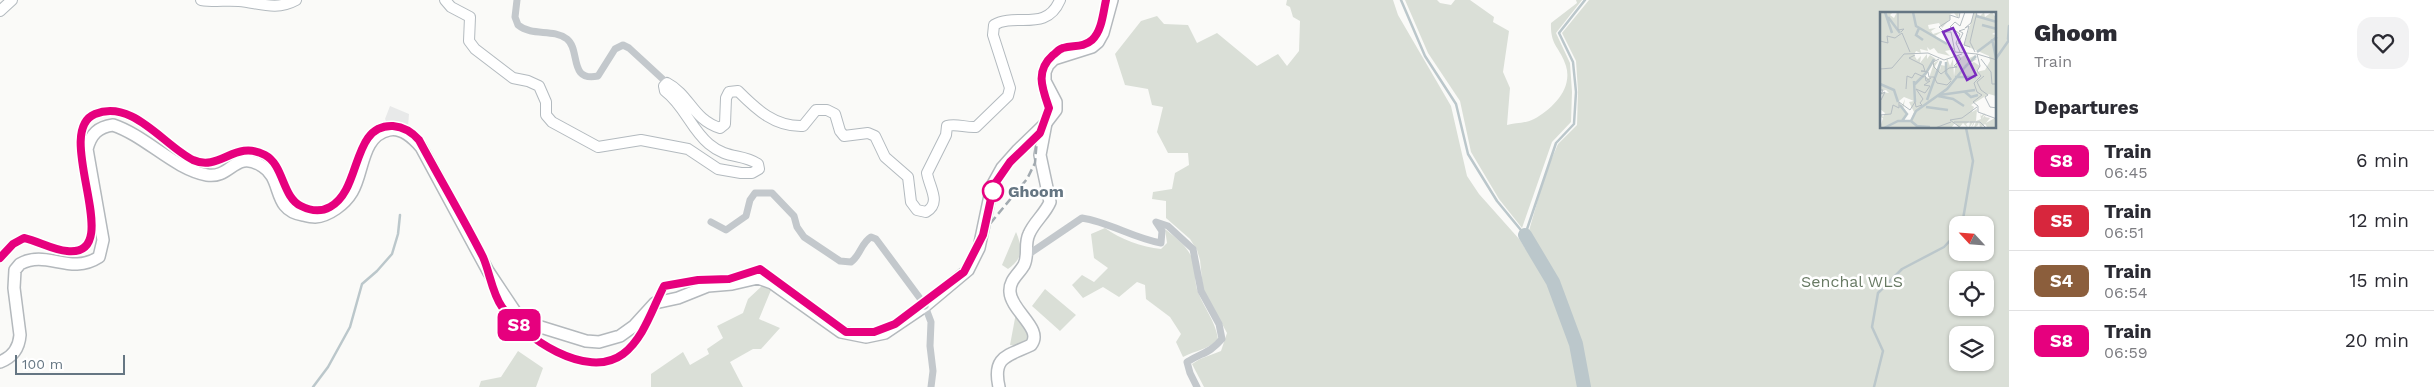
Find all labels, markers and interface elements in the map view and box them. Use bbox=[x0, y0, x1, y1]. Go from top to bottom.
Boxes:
inset map bbox=[1880, 12, 1996, 129]
button: heart bbox=[2357, 17, 2409, 69]
text: Ghoom bbox=[2034, 19, 2117, 47]
text: Train bbox=[2034, 52, 2072, 71]
text: Departures bbox=[2034, 96, 2139, 119]
text: Train bbox=[2104, 140, 2152, 163]
text: 6 min bbox=[2356, 149, 2409, 172]
text: S8 bbox=[2050, 150, 2073, 171]
text: 06:45 bbox=[2104, 163, 2148, 182]
marker: Ghoom bbox=[982, 180, 1004, 202]
place label: Ghoom bbox=[1008, 182, 1064, 201]
text: Train bbox=[2104, 200, 2152, 223]
text: 12 min bbox=[2349, 209, 2409, 232]
text: S5 bbox=[2050, 210, 2073, 231]
north arrow bbox=[1949, 216, 1994, 261]
map controls bbox=[1949, 216, 1994, 371]
text: 06:51 bbox=[2104, 223, 2144, 242]
text: Train bbox=[2104, 260, 2152, 283]
text: 15 min bbox=[2349, 269, 2409, 292]
text: S4 bbox=[2050, 270, 2073, 291]
button: locate bbox=[1949, 271, 1994, 316]
park label: Senchal WLS bbox=[1801, 272, 1903, 291]
text: 06:54 bbox=[2104, 283, 2148, 302]
line badge: S8 bbox=[496, 309, 542, 341]
text: S8 bbox=[508, 314, 530, 335]
text: Train bbox=[2104, 320, 2152, 343]
button: layers bbox=[1949, 326, 1994, 371]
text: 20 min bbox=[2345, 329, 2409, 352]
text: S8 bbox=[2050, 330, 2073, 351]
text: 06:59 bbox=[2104, 343, 2148, 362]
scale bar bbox=[15, 352, 125, 375]
text: 100 m bbox=[22, 356, 63, 372]

